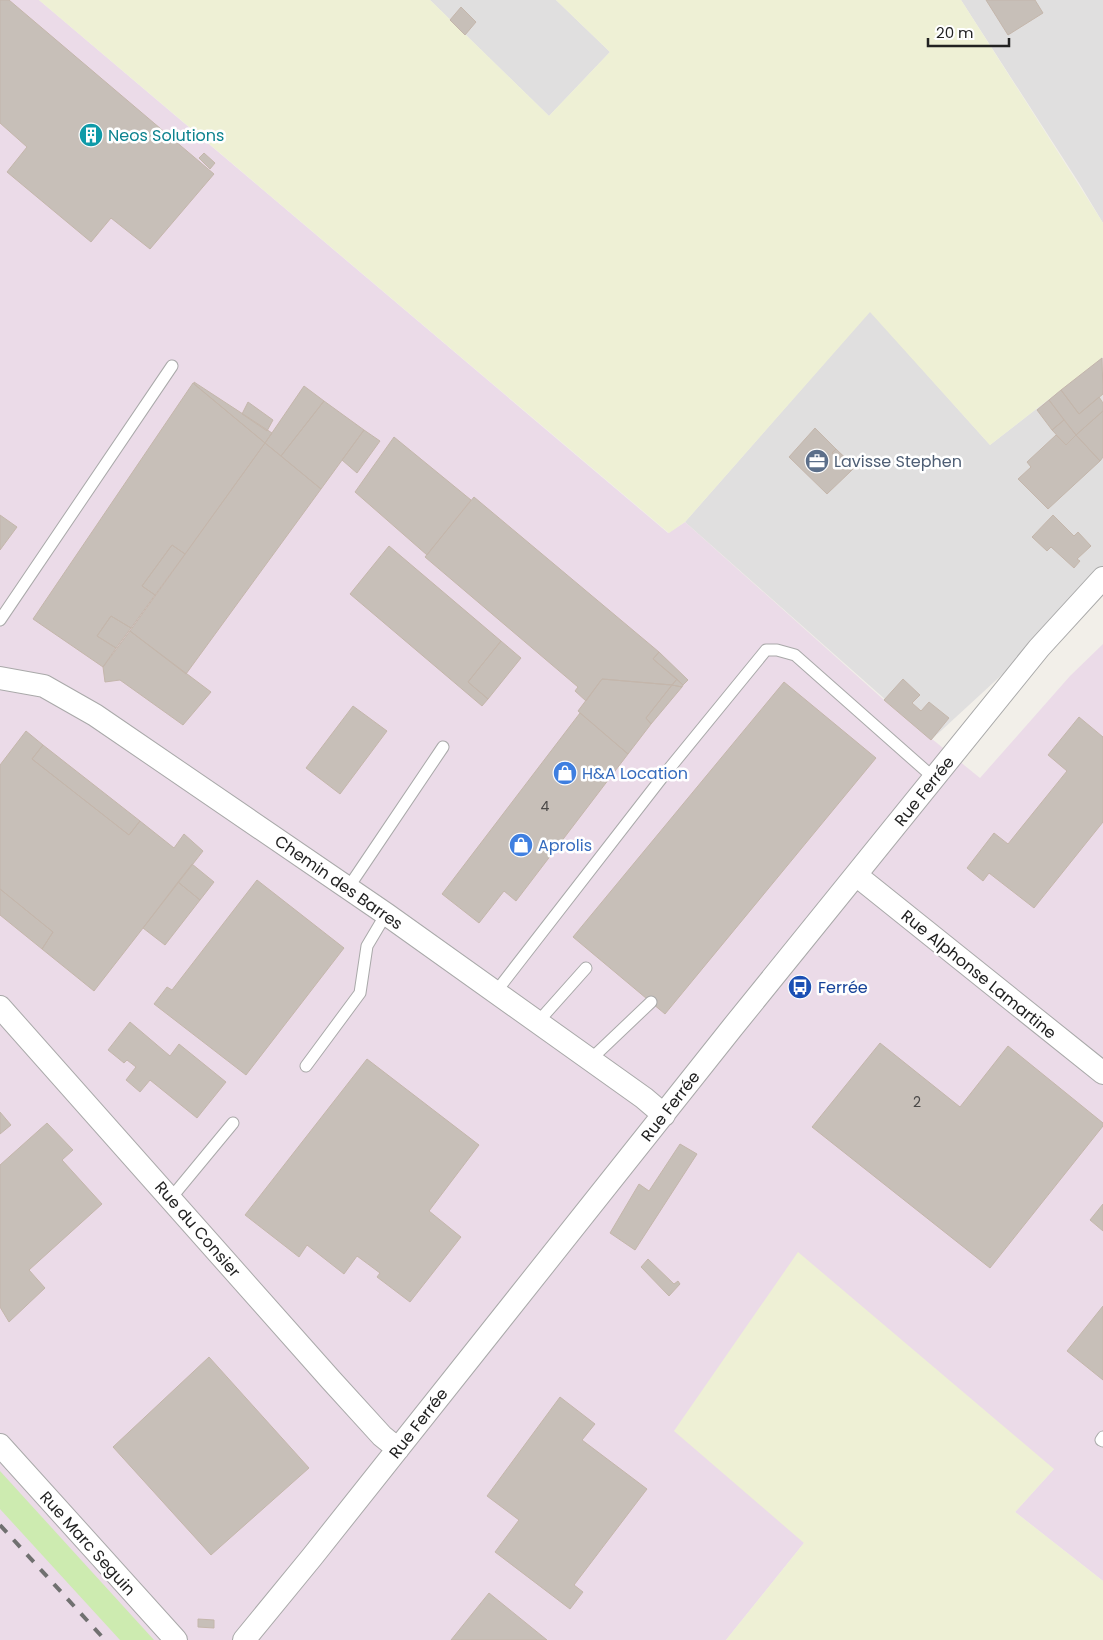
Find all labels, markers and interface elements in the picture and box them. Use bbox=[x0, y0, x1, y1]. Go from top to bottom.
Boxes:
scale bar bbox=[928, 15, 1009, 47]
text: 20 m bbox=[936, 22, 974, 43]
building icon: Neos Solutions bbox=[78, 122, 104, 148]
place label: Neos Solutions bbox=[108, 124, 224, 147]
office icon: Lavisse Stephen bbox=[804, 448, 830, 474]
place label: Lavisse Stephen bbox=[834, 450, 962, 473]
street label: Rue Ferrée bbox=[889, 751, 960, 831]
shop icon: H&A Location bbox=[552, 760, 578, 786]
place label: H&A Location bbox=[582, 762, 688, 785]
house number: 4 bbox=[541, 796, 550, 816]
street label: Chemin des Barres bbox=[270, 830, 407, 935]
shop icon: Aprolis bbox=[508, 832, 534, 858]
place label: Aprolis bbox=[538, 834, 592, 857]
street label: Rue Alphonse Lamartine bbox=[896, 904, 1061, 1044]
bus stop icon: Ferrée bbox=[787, 974, 813, 1000]
place label: Ferrée bbox=[818, 976, 868, 999]
street label: Rue Ferrée bbox=[635, 1066, 705, 1146]
house number: 2 bbox=[913, 1092, 921, 1112]
street label: Rue du Consier bbox=[149, 1176, 246, 1282]
street label: Rue Ferrée bbox=[383, 1383, 453, 1463]
street label: Rue Marc Seguin bbox=[35, 1486, 141, 1601]

